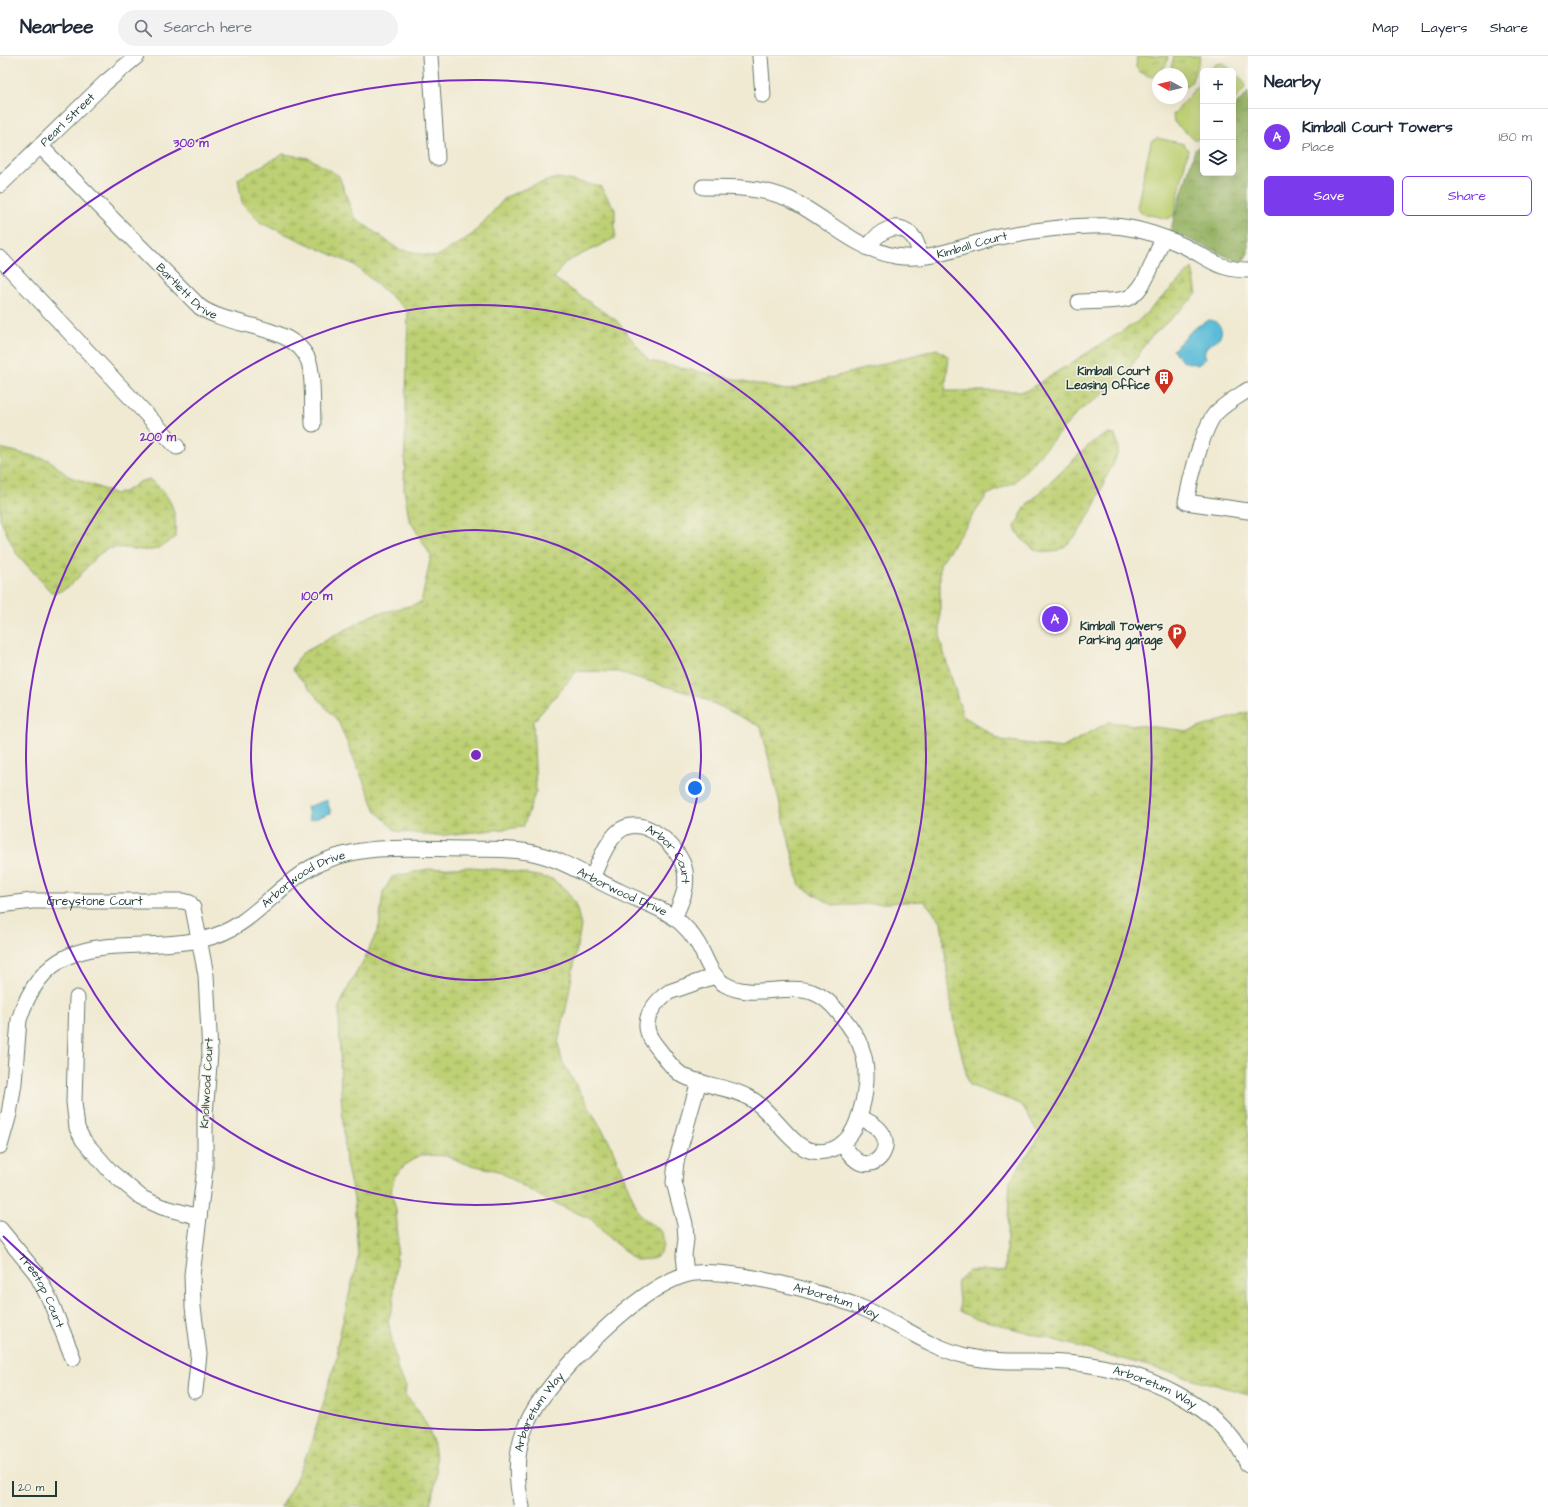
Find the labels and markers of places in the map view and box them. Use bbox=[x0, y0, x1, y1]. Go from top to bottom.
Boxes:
place label: Kimball Court Leasing Office bbox=[1066, 363, 1151, 396]
building icon: Kimball Court Leasing Office bbox=[1153, 367, 1175, 395]
pin: A bbox=[1042, 604, 1068, 634]
place label: Kimball Towers Parking garage bbox=[1079, 618, 1164, 651]
parking icon: Kimball Towers Parking garage bbox=[1166, 622, 1188, 650]
centre of rings bbox=[469, 748, 483, 762]

